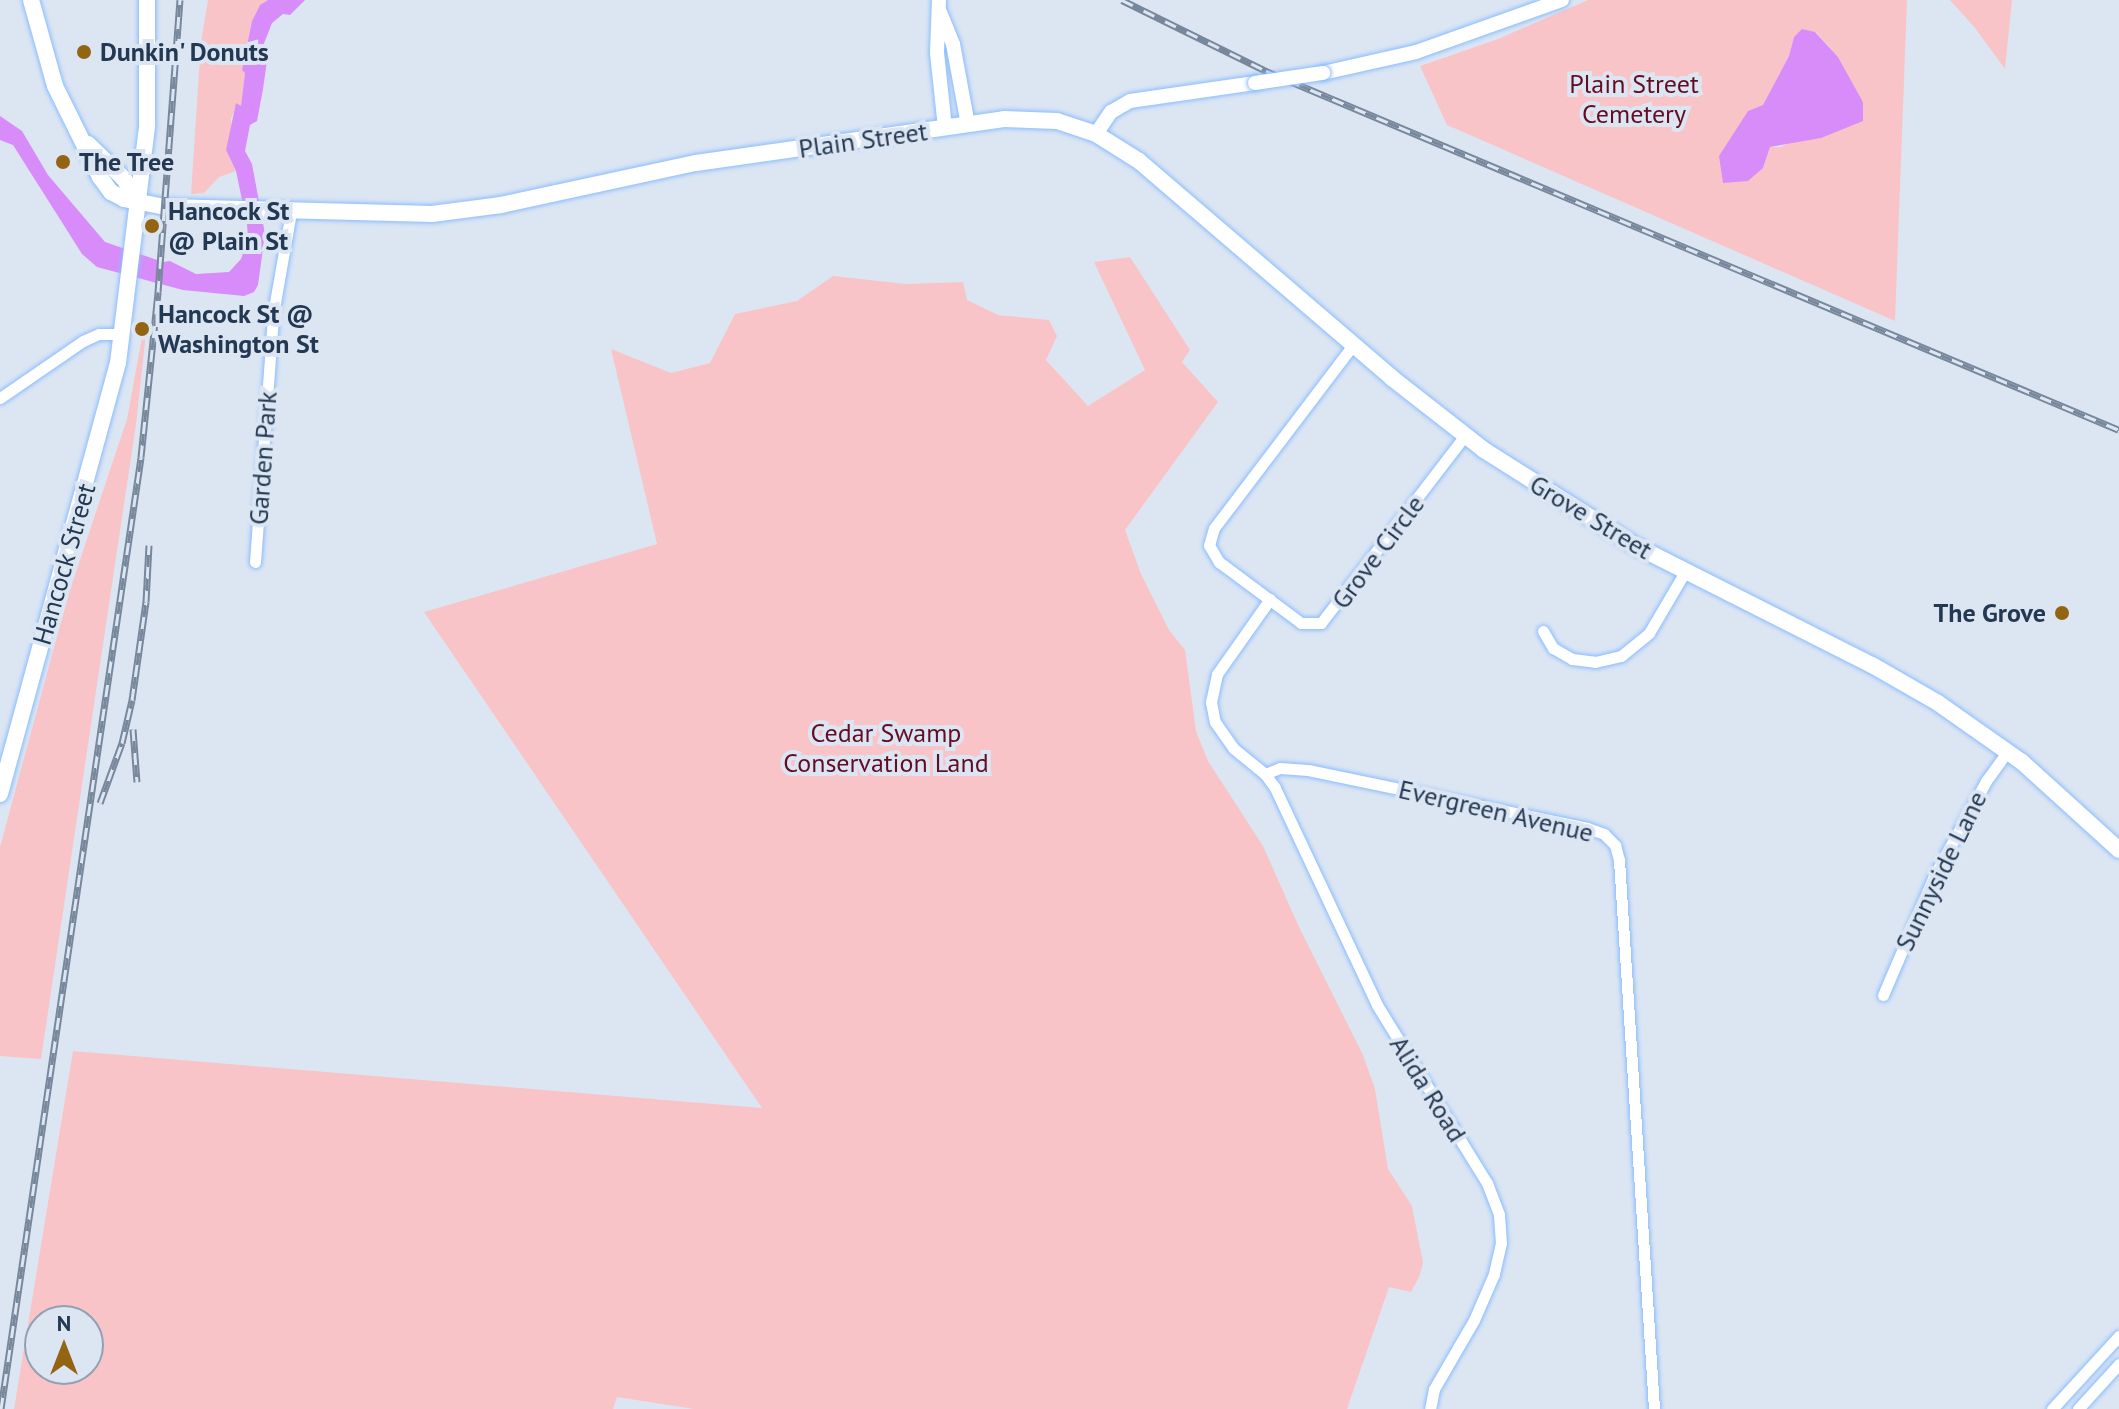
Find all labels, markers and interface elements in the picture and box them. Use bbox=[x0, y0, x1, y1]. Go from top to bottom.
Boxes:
place label: Dunkin' Donuts bbox=[100, 36, 271, 68]
marker: Dunkin' Donuts bbox=[75, 43, 93, 61]
park label: Plain Street Cemetery bbox=[1569, 68, 1699, 130]
street label: Plain Street bbox=[797, 116, 929, 164]
place label: The Tree bbox=[79, 146, 175, 178]
marker: The Tree bbox=[54, 153, 72, 171]
place label: Hancock St @ Plain St bbox=[168, 195, 290, 256]
marker: Hancock St @ Plain St bbox=[143, 217, 161, 235]
place label: Hancock St @ Washington St bbox=[158, 298, 319, 360]
marker: Hancock St @ Washington St bbox=[133, 320, 151, 338]
street label: Garden Park bbox=[243, 390, 283, 526]
street label: Grove Street bbox=[1524, 468, 1658, 566]
street label: Hancock Street bbox=[26, 479, 102, 649]
street label: Grove Circle bbox=[1325, 489, 1431, 615]
place label: The Grove bbox=[1933, 597, 2046, 629]
marker: The Grove bbox=[2053, 604, 2071, 622]
park label: Cedar Swamp Conservation Land bbox=[783, 717, 989, 778]
street label: Evergreen Avenue bbox=[1395, 773, 1597, 849]
street label: Sunnyside Lane bbox=[1889, 786, 1993, 956]
street label: Alida Road bbox=[1383, 1030, 1473, 1148]
north arrow bbox=[24, 1305, 104, 1385]
text: N bbox=[57, 1309, 71, 1337]

